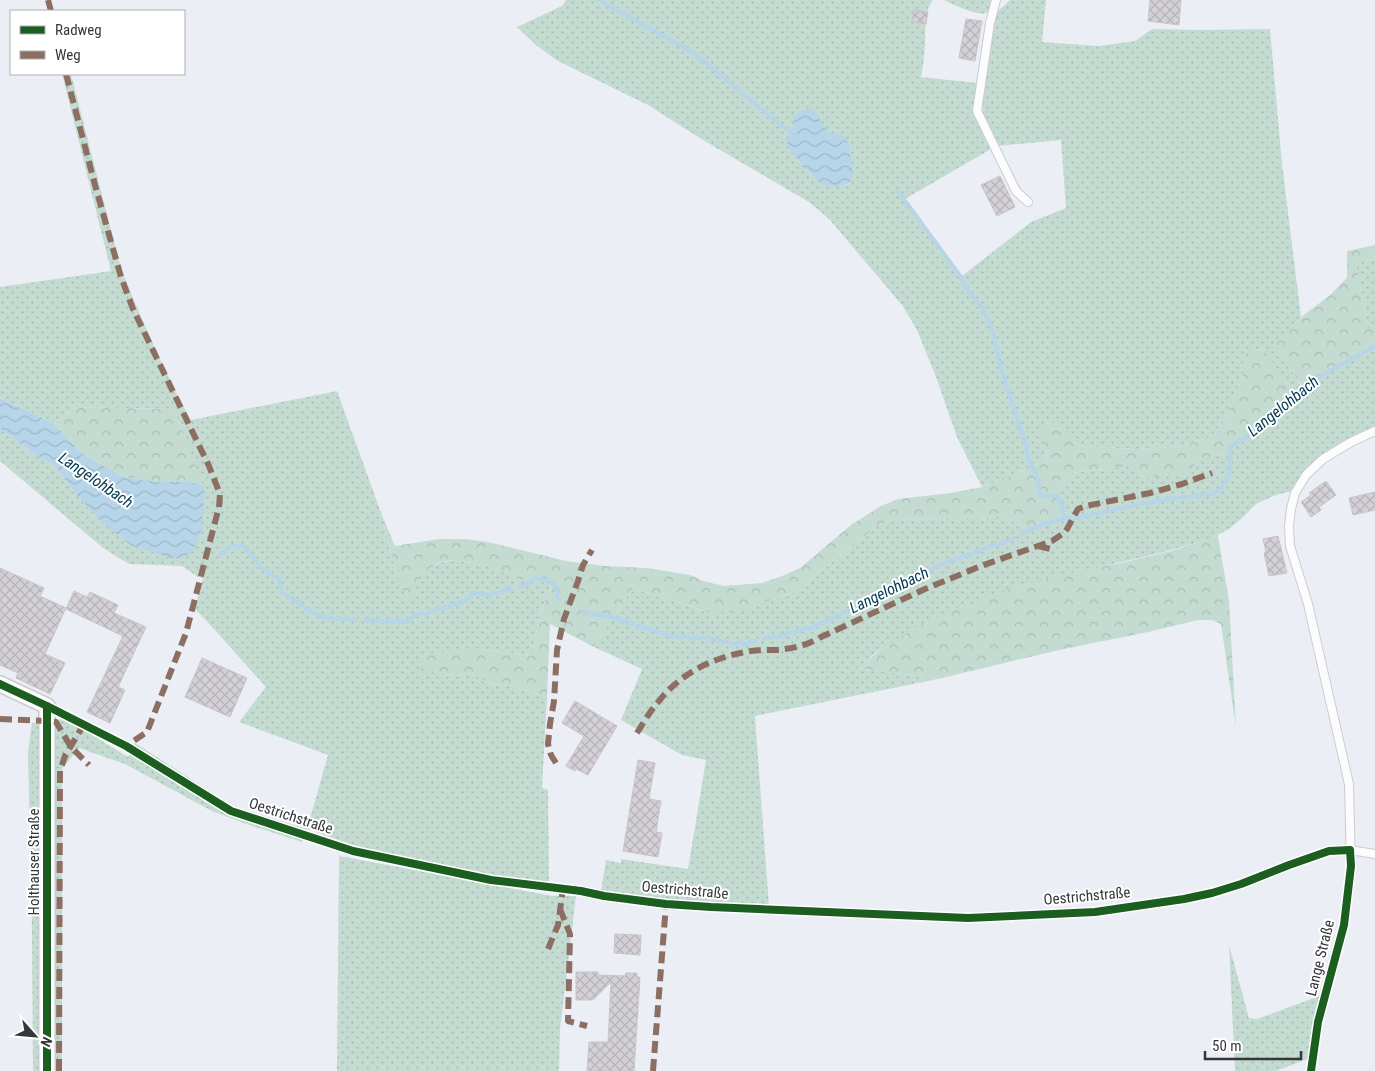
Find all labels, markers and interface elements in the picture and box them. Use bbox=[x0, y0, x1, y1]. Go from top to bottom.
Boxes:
legend bbox=[10, 10, 185, 75]
text: Radweg bbox=[55, 21, 102, 39]
text: Weg bbox=[55, 46, 81, 64]
water label: Langelohbach bbox=[1244, 372, 1322, 440]
water label: Langelohbach bbox=[55, 448, 137, 512]
water label: Langelohbach bbox=[846, 563, 932, 617]
street label: Oestrichstraße bbox=[247, 794, 335, 838]
street label: Holthauser Straße bbox=[25, 809, 43, 915]
street label: Oestrichstraße bbox=[641, 877, 729, 903]
street label: Oestrichstraße bbox=[1043, 883, 1131, 909]
street label: Lange Straße bbox=[1302, 918, 1338, 998]
north arrow bbox=[10, 1011, 60, 1061]
scale bar bbox=[1205, 1028, 1301, 1060]
text: N bbox=[38, 1034, 56, 1049]
text: 50 m bbox=[1212, 1037, 1242, 1055]

